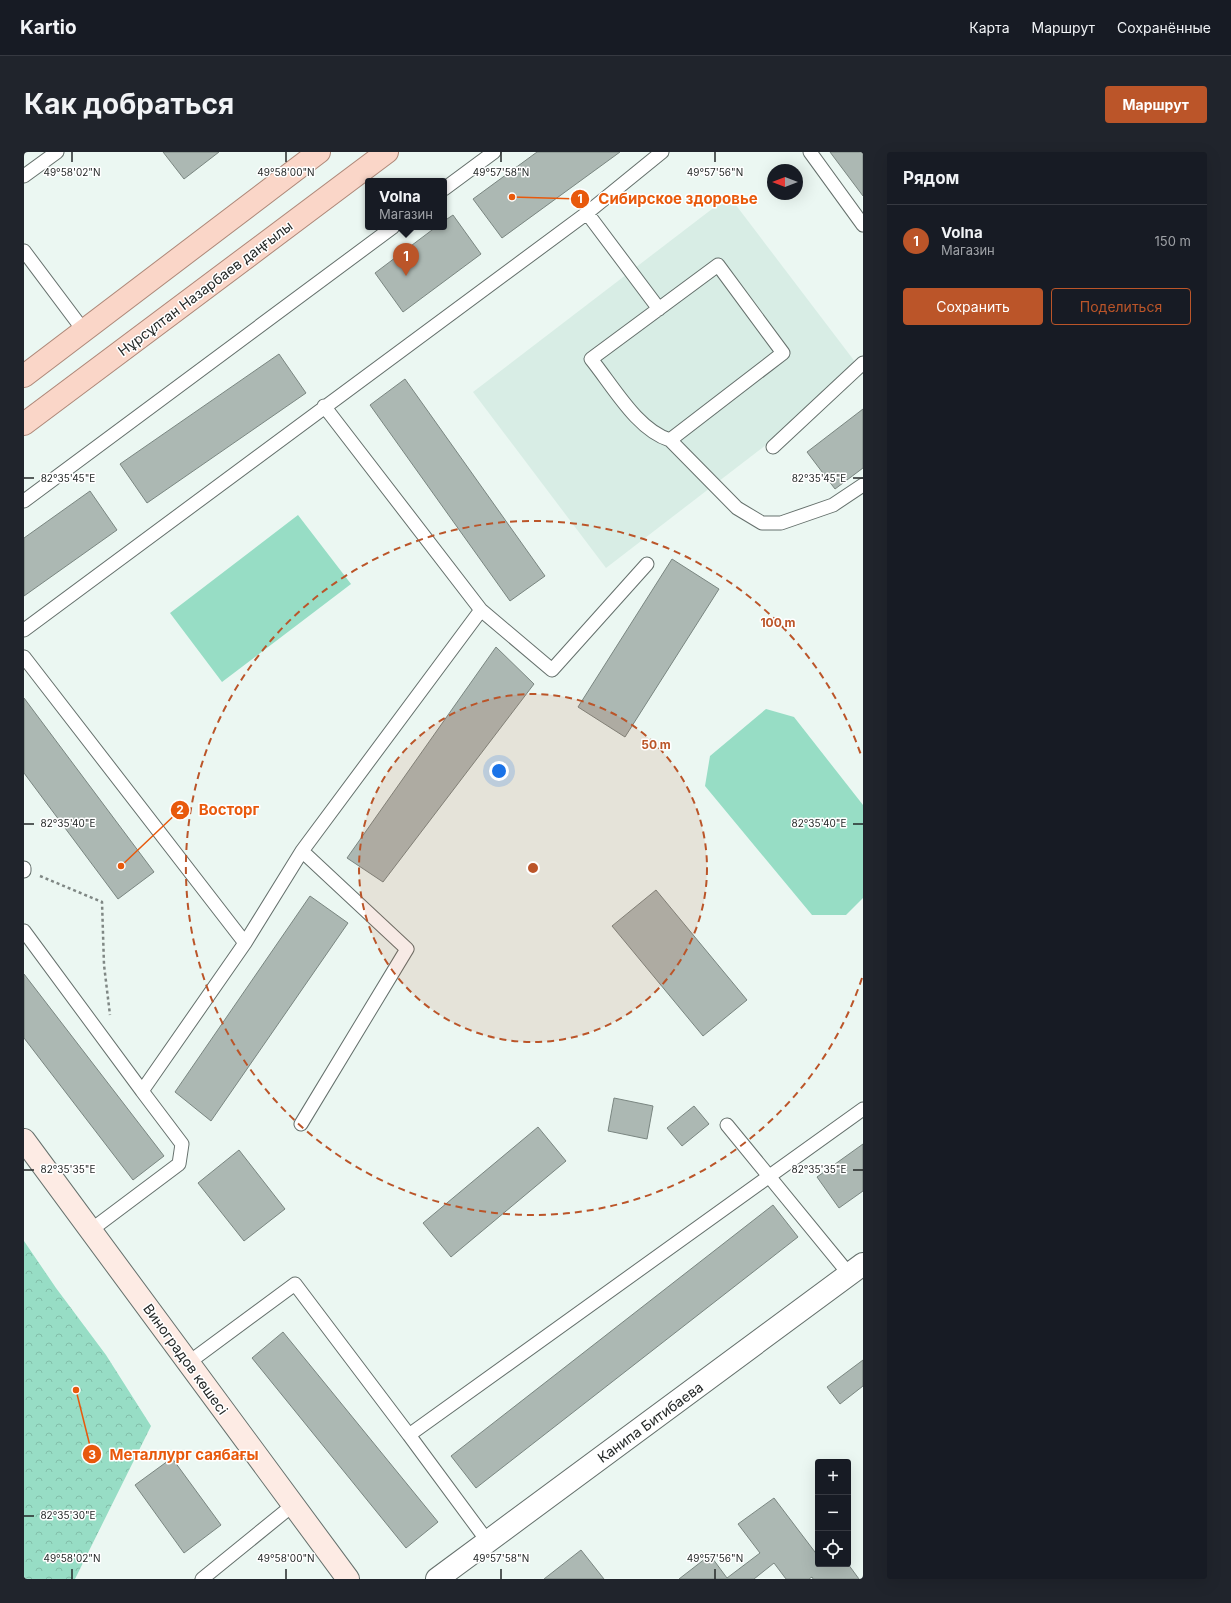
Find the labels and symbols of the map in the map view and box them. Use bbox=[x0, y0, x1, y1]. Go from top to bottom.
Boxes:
north arrow bbox=[767, 164, 803, 200]
text: 49°58'02"N bbox=[43, 166, 101, 178]
text: 49°58'00"N bbox=[257, 166, 315, 178]
text: 49°57'58"N bbox=[473, 166, 529, 178]
text: 49°57'56"N bbox=[687, 166, 743, 178]
callout: Сибирское здоровье bbox=[570, 185, 766, 212]
text: Сибирское здоровье bbox=[598, 189, 758, 208]
text: 1 bbox=[577, 191, 583, 206]
street label: Нұрсұлтан Назарбаев даңғылы bbox=[114, 217, 296, 359]
pin: 1 bbox=[393, 243, 419, 276]
text: 82°35'45"E bbox=[41, 472, 95, 484]
text: 82°35'45"E bbox=[792, 472, 846, 484]
text: 100 m bbox=[760, 615, 796, 630]
text: 50 m bbox=[641, 737, 671, 752]
your location bbox=[489, 761, 509, 781]
callout: Восторг bbox=[170, 796, 267, 823]
text: Восторг bbox=[199, 800, 260, 819]
text: 2 bbox=[176, 802, 184, 817]
text: 82°35'40"E bbox=[41, 817, 95, 829]
text: 82°35'40"E bbox=[792, 817, 846, 829]
centre of rings bbox=[526, 861, 540, 875]
text: 82°35'35"E bbox=[40, 1163, 96, 1175]
text: 82°35'35"E bbox=[791, 1163, 847, 1175]
street label: Виноградов көшесі bbox=[140, 1300, 232, 1418]
street label: Канипа Битибаева bbox=[594, 1378, 706, 1466]
callout: Металлург саябағы bbox=[82, 1441, 267, 1468]
text: Металлург саябағы bbox=[110, 1445, 258, 1464]
text: 3 bbox=[88, 1447, 96, 1462]
text: 82°35'30"E bbox=[40, 1509, 96, 1521]
text: 49°58'02"N bbox=[43, 1552, 101, 1564]
text: 49°58'00"N bbox=[257, 1552, 315, 1564]
text: 49°57'58"N bbox=[473, 1552, 529, 1564]
text: 49°57'56"N bbox=[687, 1552, 743, 1564]

